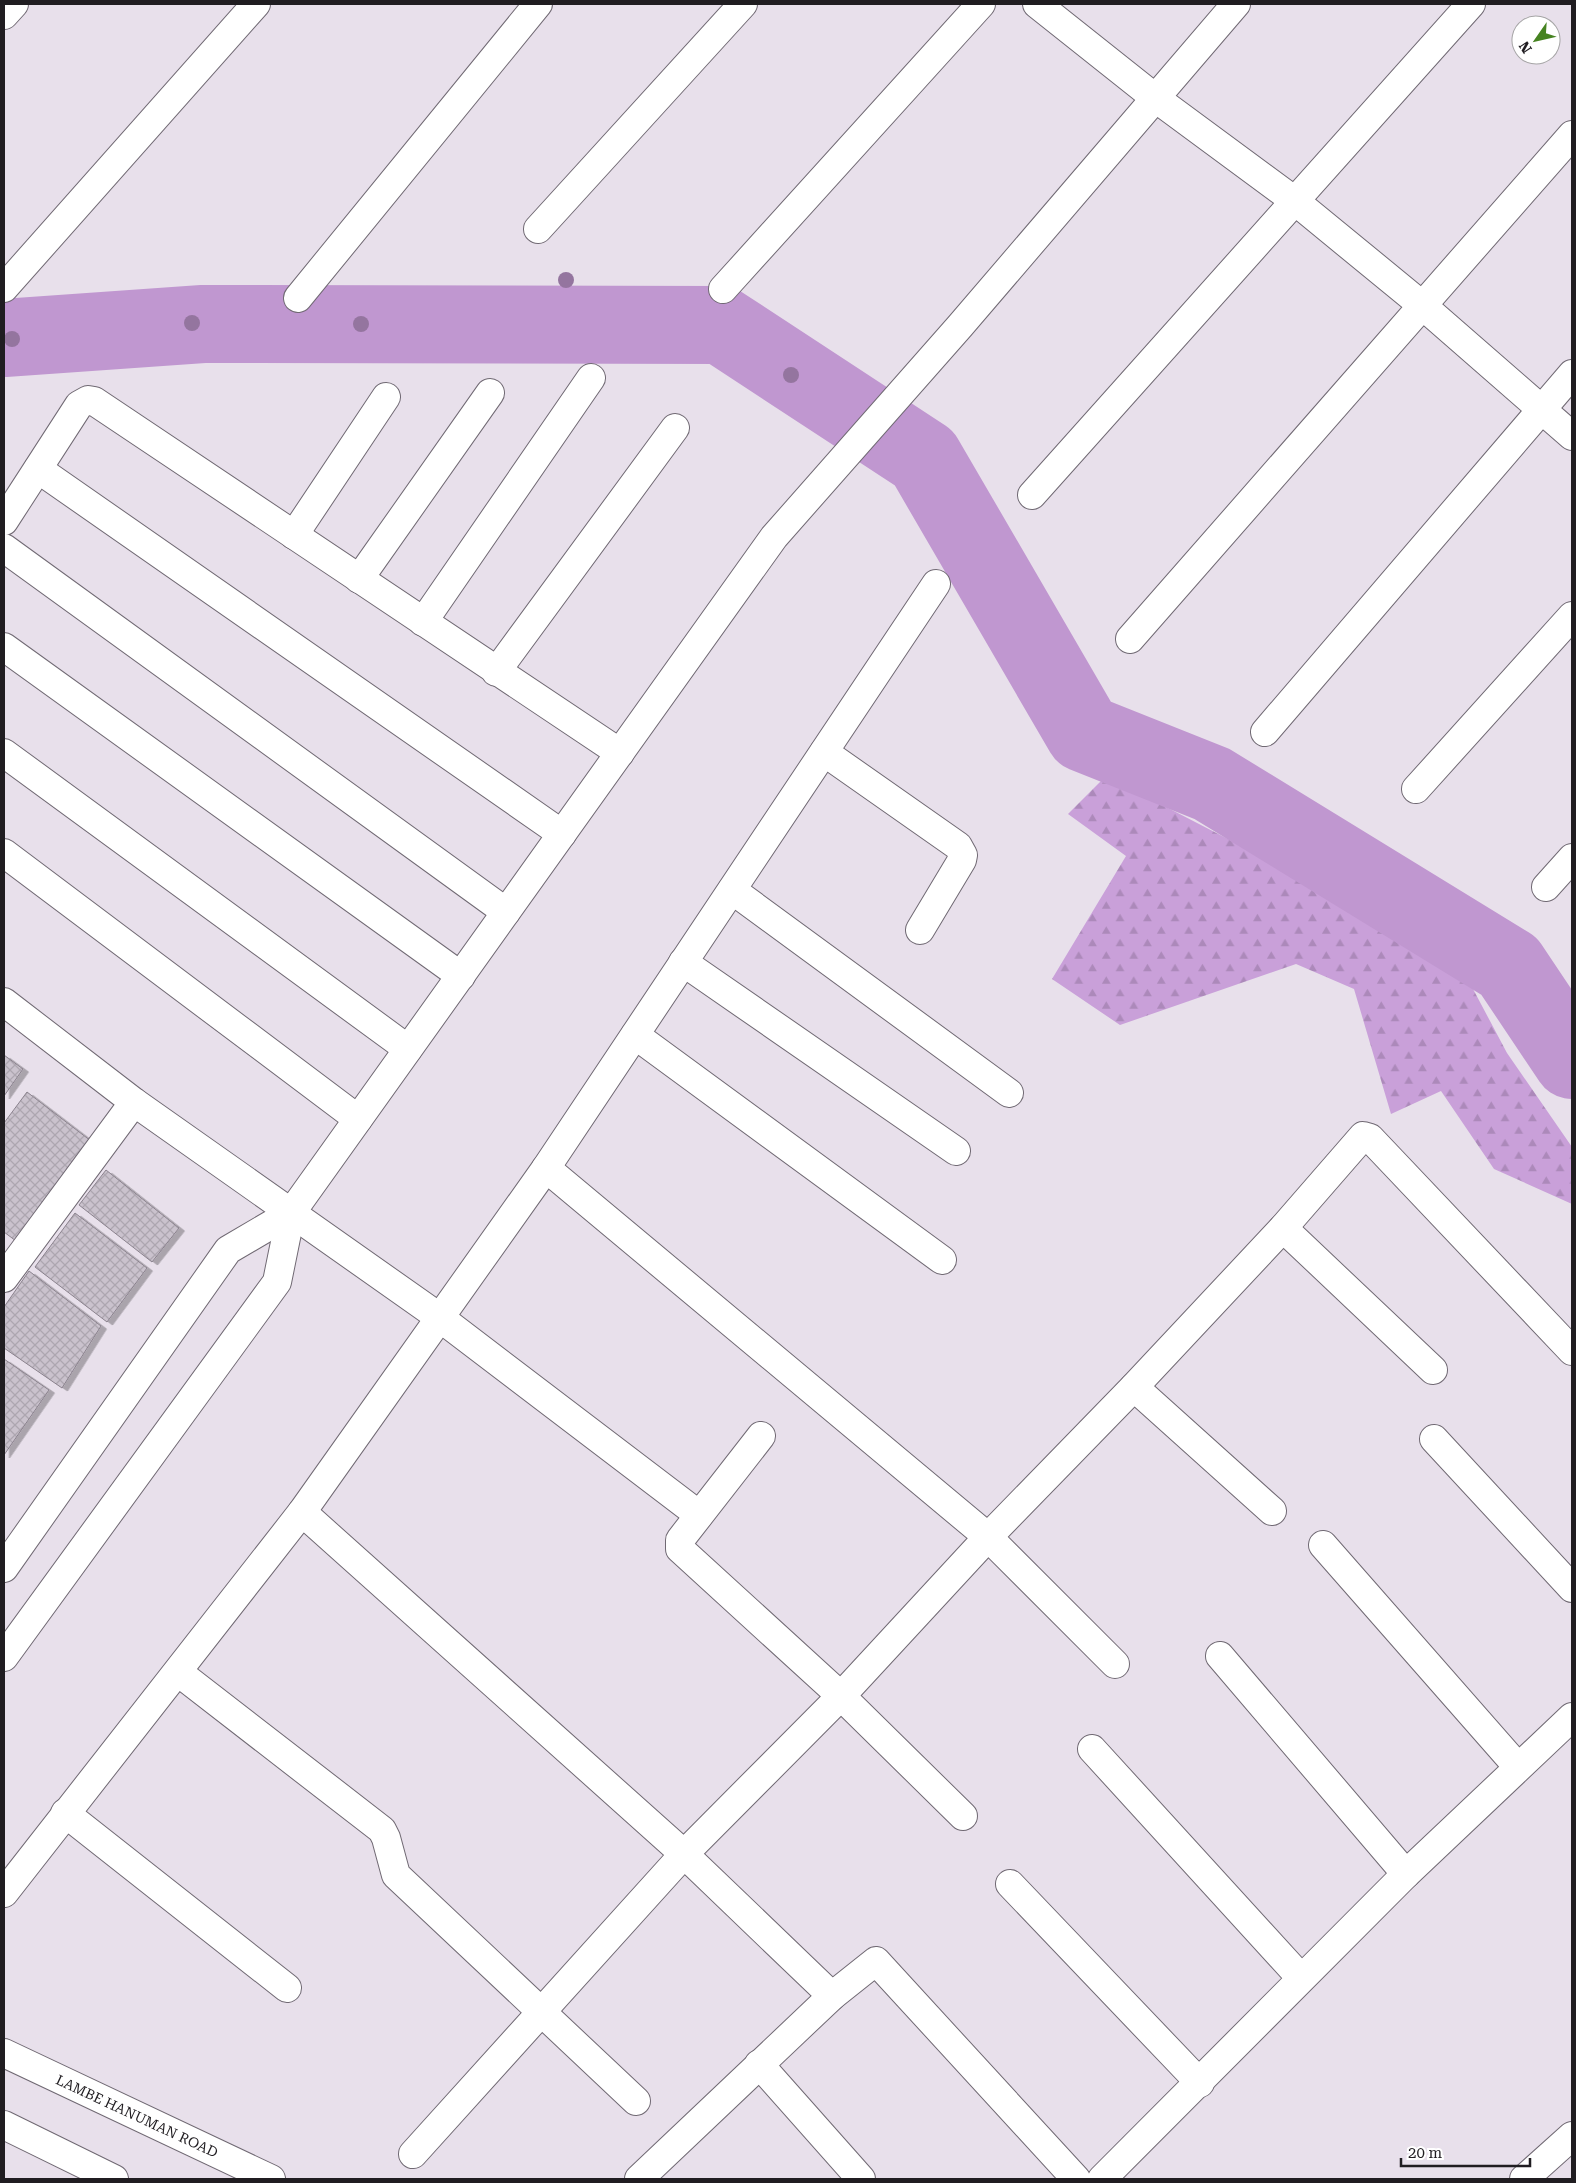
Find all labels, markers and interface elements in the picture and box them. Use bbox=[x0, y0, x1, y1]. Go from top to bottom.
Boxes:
north arrow bbox=[1511, 15, 1561, 65]
text: N bbox=[1515, 38, 1535, 56]
street label: LAMBE HANUMAN ROAD bbox=[54, 2071, 221, 2161]
scale bar bbox=[1401, 2136, 1530, 2168]
text: 20 m bbox=[1408, 2144, 1443, 2162]

